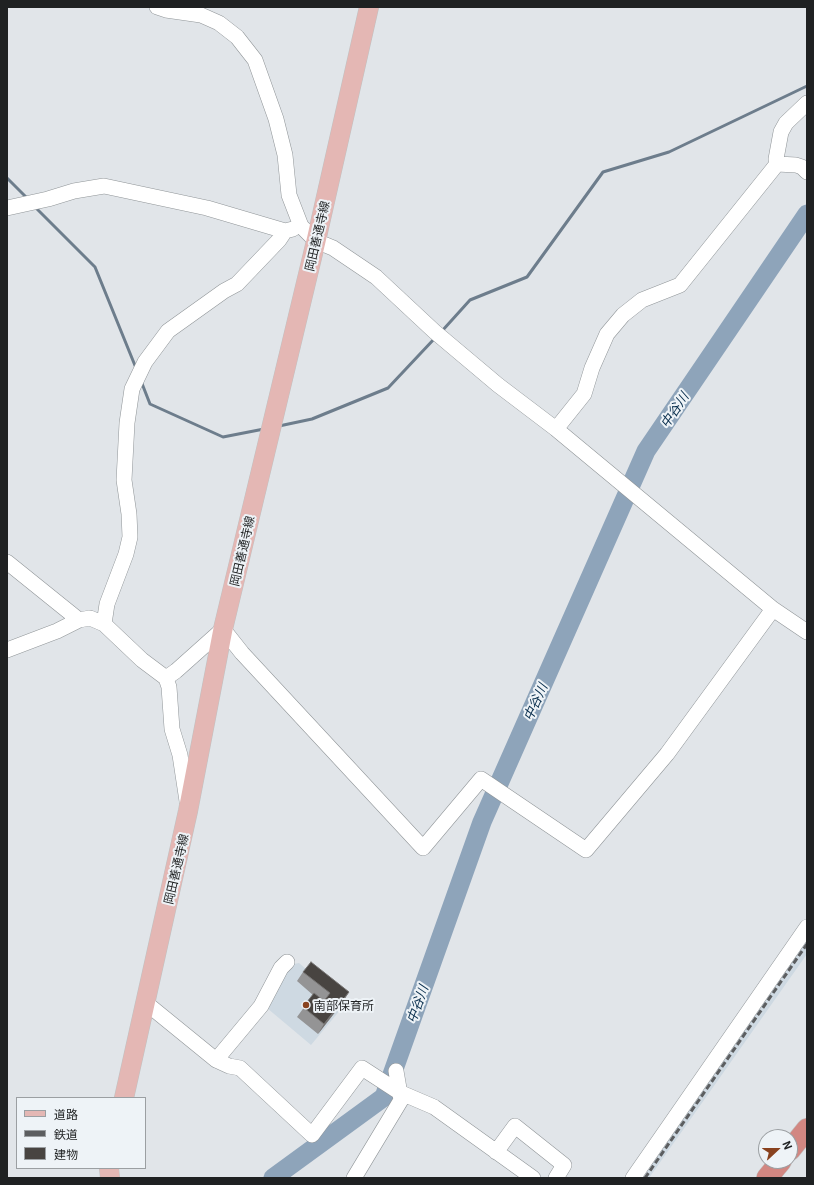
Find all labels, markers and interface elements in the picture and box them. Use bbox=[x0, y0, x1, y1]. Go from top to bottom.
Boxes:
street label: 岡田善通寺線 bbox=[302, 199, 332, 273]
water label: 中谷川 bbox=[657, 389, 691, 431]
street label: 岡田善通寺線 bbox=[227, 514, 257, 588]
water label: 中谷川 bbox=[520, 681, 550, 723]
street label: 岡田善通寺線 bbox=[161, 832, 191, 906]
water label: 中谷川 bbox=[403, 983, 431, 1025]
place label: 南部保育所 bbox=[314, 998, 374, 1012]
marker: 南部保育所 bbox=[301, 1000, 311, 1010]
legend bbox=[16, 1097, 146, 1169]
text: 道路 bbox=[54, 1105, 78, 1122]
text: 鉄道 bbox=[54, 1125, 78, 1142]
north arrow bbox=[758, 1129, 798, 1169]
text: N bbox=[779, 1138, 797, 1152]
text: 建物 bbox=[54, 1145, 78, 1162]

